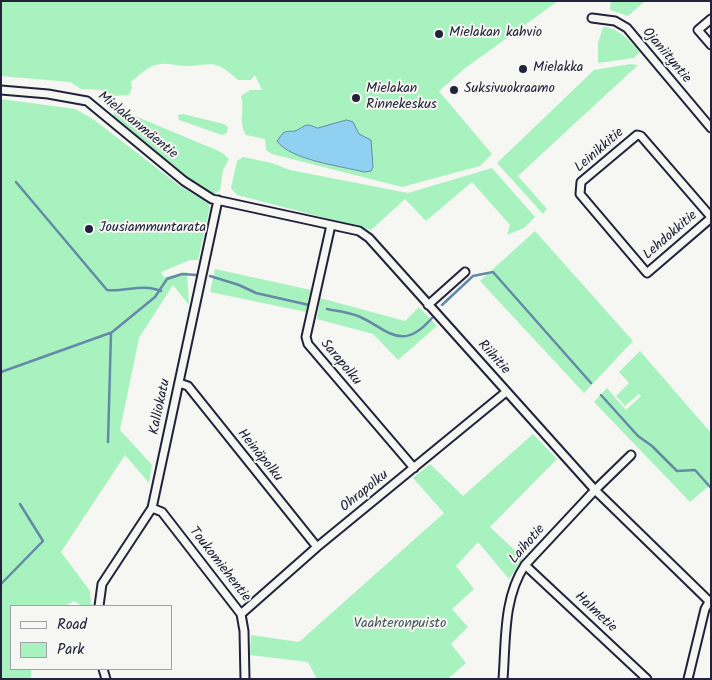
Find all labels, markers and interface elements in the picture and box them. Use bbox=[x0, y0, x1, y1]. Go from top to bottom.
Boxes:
street label: Ojaniityntie bbox=[638, 25, 694, 87]
place label: Mielakan kahvio bbox=[449, 26, 542, 42]
marker: Mielakan kahvio bbox=[433, 28, 445, 40]
place label: Mielakka bbox=[533, 61, 583, 77]
marker: Mielakka bbox=[517, 63, 529, 75]
place label: Mielakan Rinnekeskus bbox=[366, 82, 437, 114]
place label: Suksivuokraamo bbox=[464, 82, 555, 98]
marker: Suksivuokraamo bbox=[448, 84, 460, 96]
street label: Mielakanmäentie bbox=[94, 89, 180, 163]
marker: Mielakan Rinnekeskus bbox=[350, 92, 362, 104]
street label: Leinikkitie bbox=[572, 125, 628, 177]
street label: Lehdokkitie bbox=[640, 208, 702, 264]
place label: Jousiammuntarata bbox=[99, 221, 206, 237]
marker: Jousiammuntarata bbox=[83, 223, 95, 235]
street label: Sarapolku bbox=[316, 337, 364, 389]
street label: Riihitie bbox=[473, 337, 513, 379]
street label: Kalliokatu bbox=[147, 378, 175, 436]
street label: Heinäpolku bbox=[233, 426, 285, 486]
street label: Ohrapolku bbox=[338, 468, 392, 516]
street label: Laihotie bbox=[506, 522, 550, 568]
street label: Toukomiehentie bbox=[185, 524, 253, 606]
street label: Halmetie bbox=[570, 589, 620, 637]
legend bbox=[10, 605, 172, 670]
text: Road bbox=[57, 613, 87, 637]
park label: Vaahteronpuisto bbox=[354, 617, 446, 633]
text: Park bbox=[57, 638, 84, 662]

